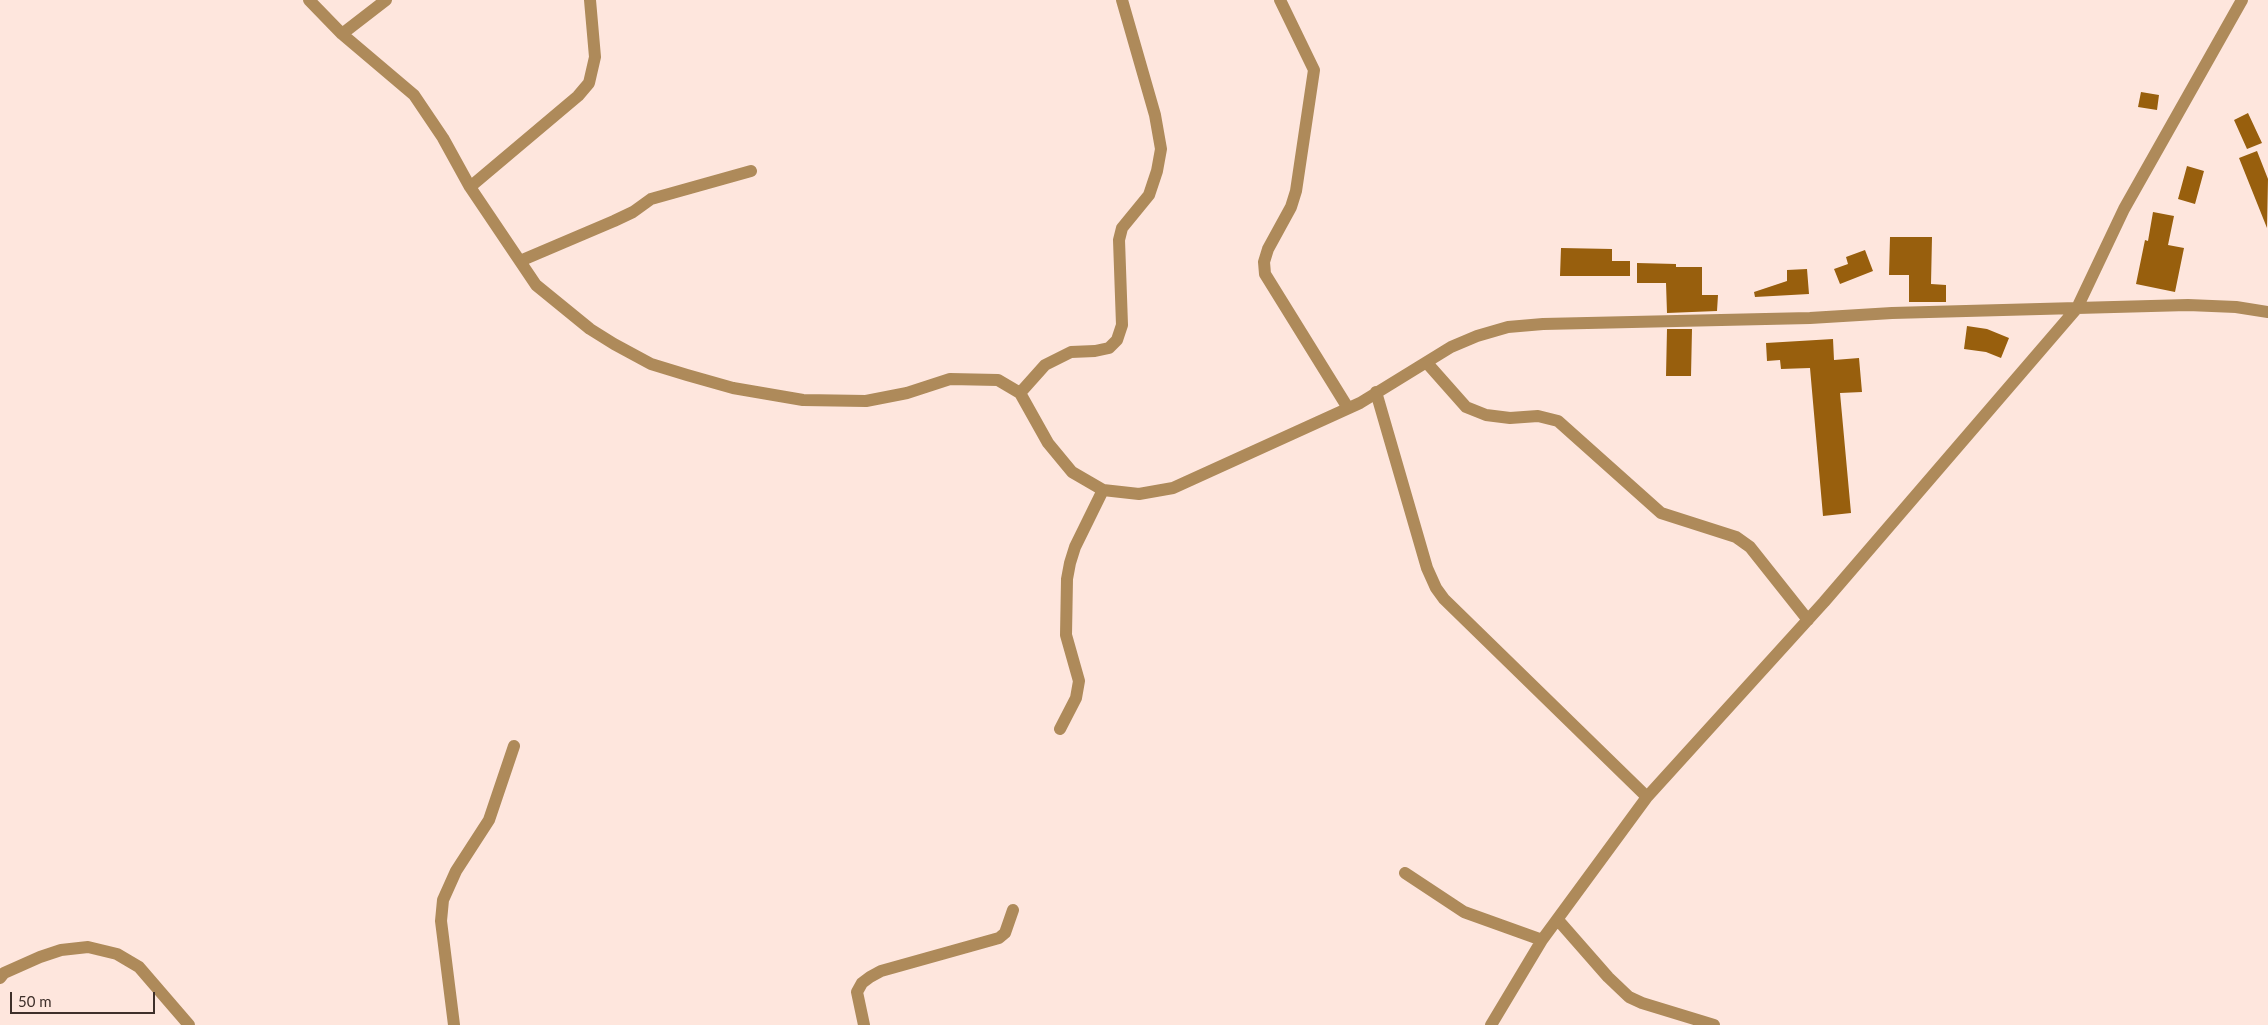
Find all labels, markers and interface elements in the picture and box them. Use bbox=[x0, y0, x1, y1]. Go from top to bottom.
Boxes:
scale bar bbox=[12, 982, 158, 1014]
text: 50 m bbox=[18, 992, 52, 1010]

